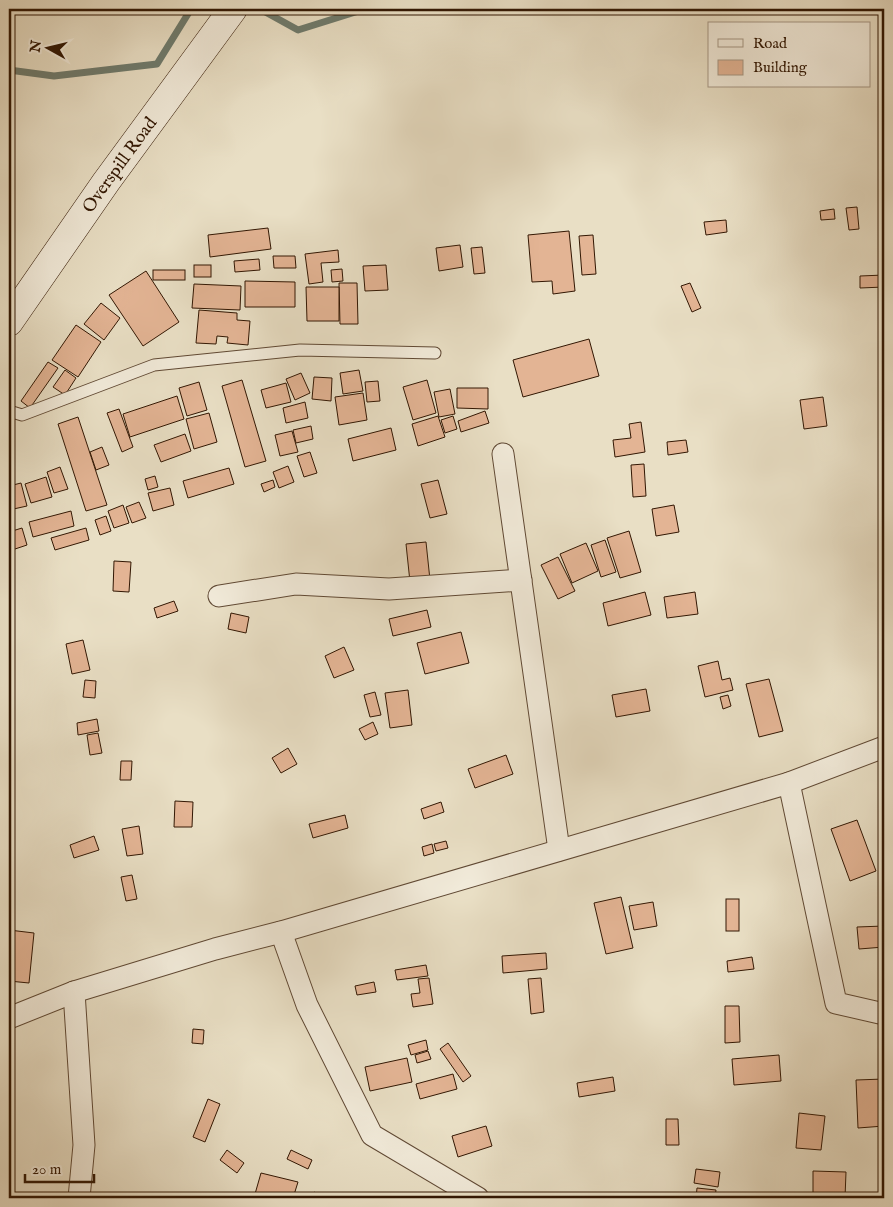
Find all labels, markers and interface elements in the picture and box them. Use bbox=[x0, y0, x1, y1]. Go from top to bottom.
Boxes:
north arrow bbox=[22, 22, 72, 72]
legend bbox=[708, 22, 870, 88]
text: Road bbox=[753, 34, 788, 53]
text: N bbox=[26, 39, 46, 55]
text: Building bbox=[753, 58, 808, 77]
street label: Overspill Road bbox=[78, 113, 163, 218]
scale bar bbox=[25, 1152, 94, 1184]
text: 20 m bbox=[32, 1160, 62, 1179]

